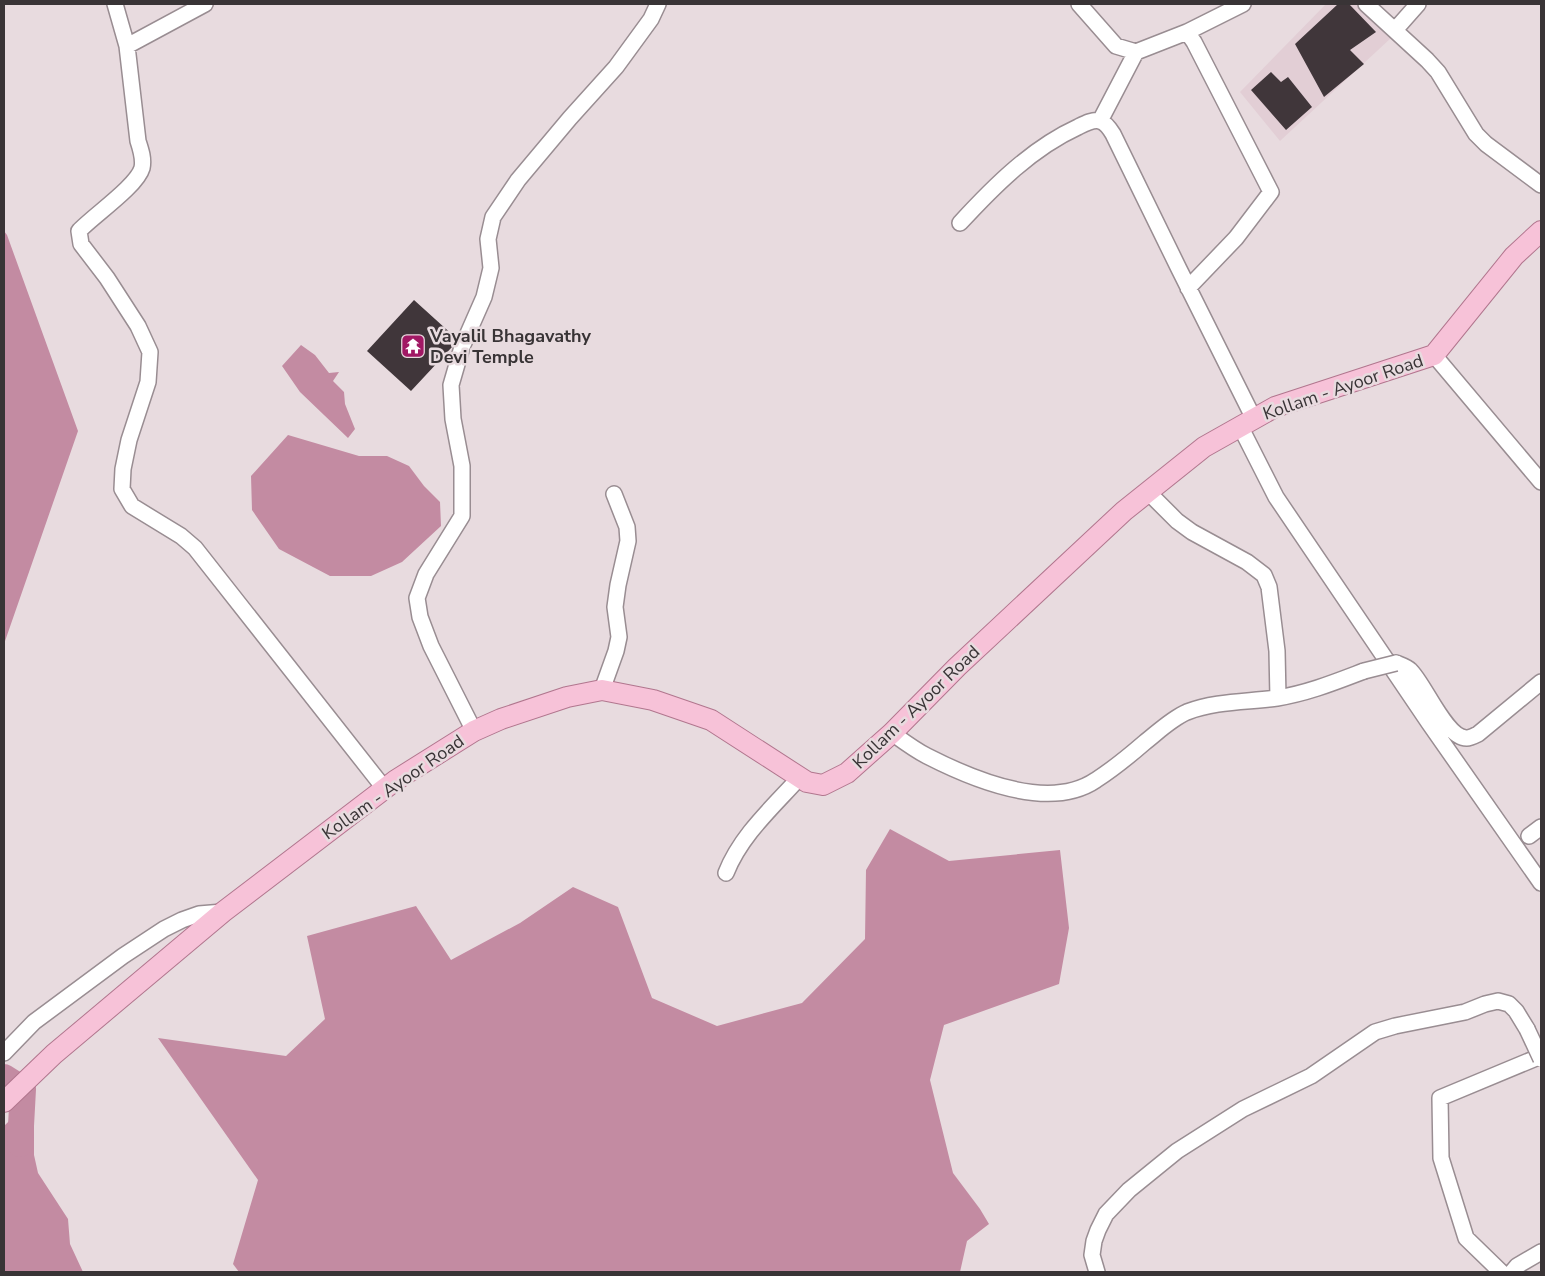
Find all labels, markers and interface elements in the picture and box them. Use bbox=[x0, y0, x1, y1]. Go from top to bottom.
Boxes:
place label: Vayalil Bhagavathy Devi Temple bbox=[429, 324, 591, 369]
temple icon: Vayalil Bhagavathy Devi Temple bbox=[400, 333, 426, 359]
street label: Kollam - Ayoor Road bbox=[1260, 348, 1426, 426]
street label: Kollam - Ayoor Road bbox=[847, 640, 985, 774]
street label: Kollam - Ayoor Road bbox=[317, 729, 469, 845]

